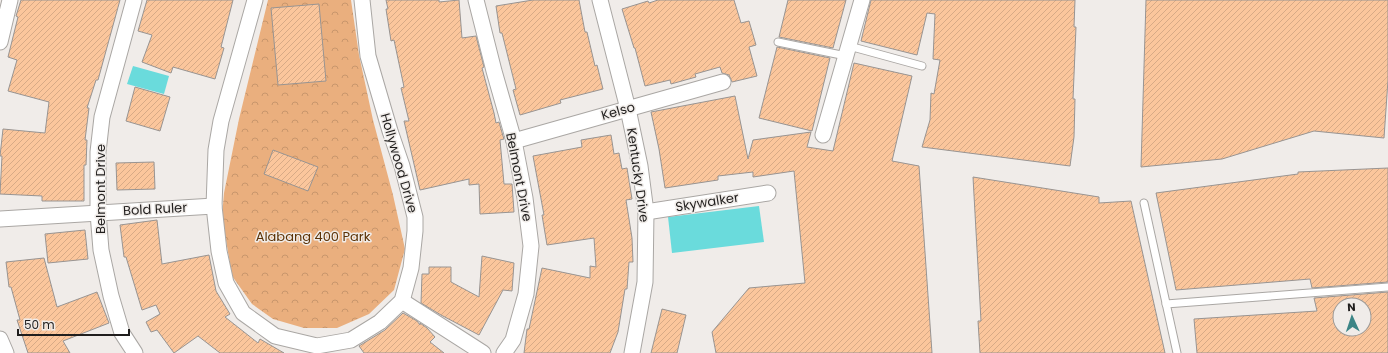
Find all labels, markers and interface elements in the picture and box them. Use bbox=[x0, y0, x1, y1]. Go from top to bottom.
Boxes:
street label: Kelso bbox=[599, 97, 637, 125]
street label: Hollywood Drive bbox=[376, 111, 422, 215]
street label: Kentucky Drive bbox=[622, 127, 654, 223]
street label: Belmont Drive bbox=[501, 131, 537, 223]
street label: Belmont Drive bbox=[91, 144, 110, 234]
street label: Skywalker bbox=[674, 188, 740, 216]
street label: Bold Ruler bbox=[123, 198, 188, 220]
park label: Alabang 400 Park bbox=[256, 227, 371, 246]
north arrow bbox=[1332, 297, 1372, 337]
text: N bbox=[1347, 299, 1356, 315]
scale bar bbox=[18, 311, 129, 337]
text: 50 m bbox=[24, 316, 55, 333]

